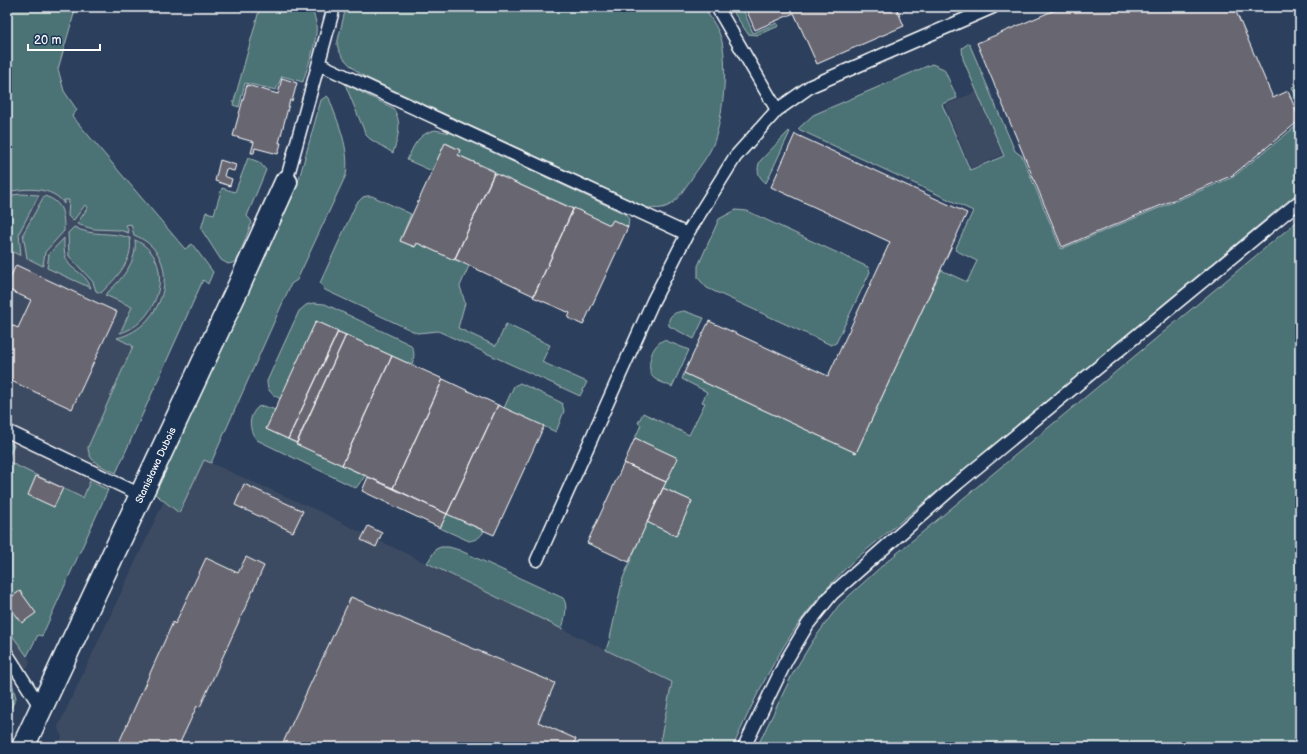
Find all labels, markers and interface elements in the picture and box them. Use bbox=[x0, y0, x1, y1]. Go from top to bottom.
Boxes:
scale bar bbox=[28, 26, 100, 52]
text: 20 m bbox=[34, 33, 61, 48]
street label: Stanisława Dubois bbox=[133, 425, 179, 505]

